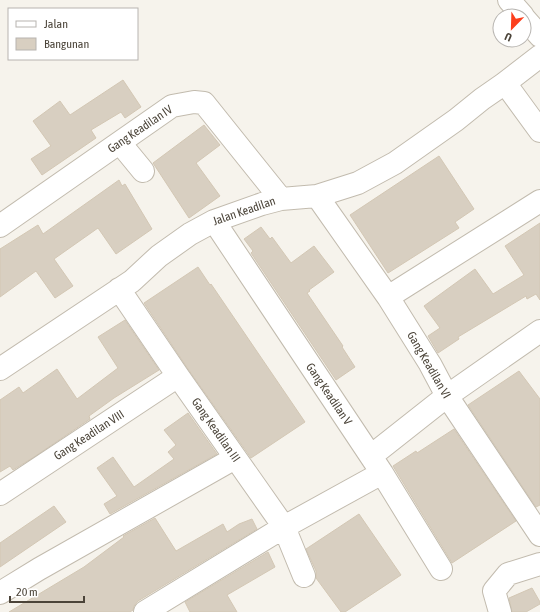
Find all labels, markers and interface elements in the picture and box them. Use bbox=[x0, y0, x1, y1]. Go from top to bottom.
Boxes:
legend bbox=[8, 8, 138, 60]
north arrow bbox=[492, 8, 532, 48]
text: Jalan bbox=[44, 17, 68, 31]
text: U bbox=[503, 30, 513, 44]
text: Bangunan bbox=[44, 37, 89, 51]
street label: Gang Keadilan IV bbox=[105, 102, 175, 156]
street label: Jalan Keadilan bbox=[211, 194, 277, 228]
street label: Gang Keadilan VI bbox=[404, 329, 454, 401]
street label: Gang Keadilan V bbox=[303, 360, 355, 428]
street label: Gang Keadilan III bbox=[189, 395, 243, 465]
street label: Gang Keadilan VIII bbox=[51, 407, 127, 463]
scale bar bbox=[10, 578, 84, 604]
text: 20 m bbox=[16, 585, 38, 599]

